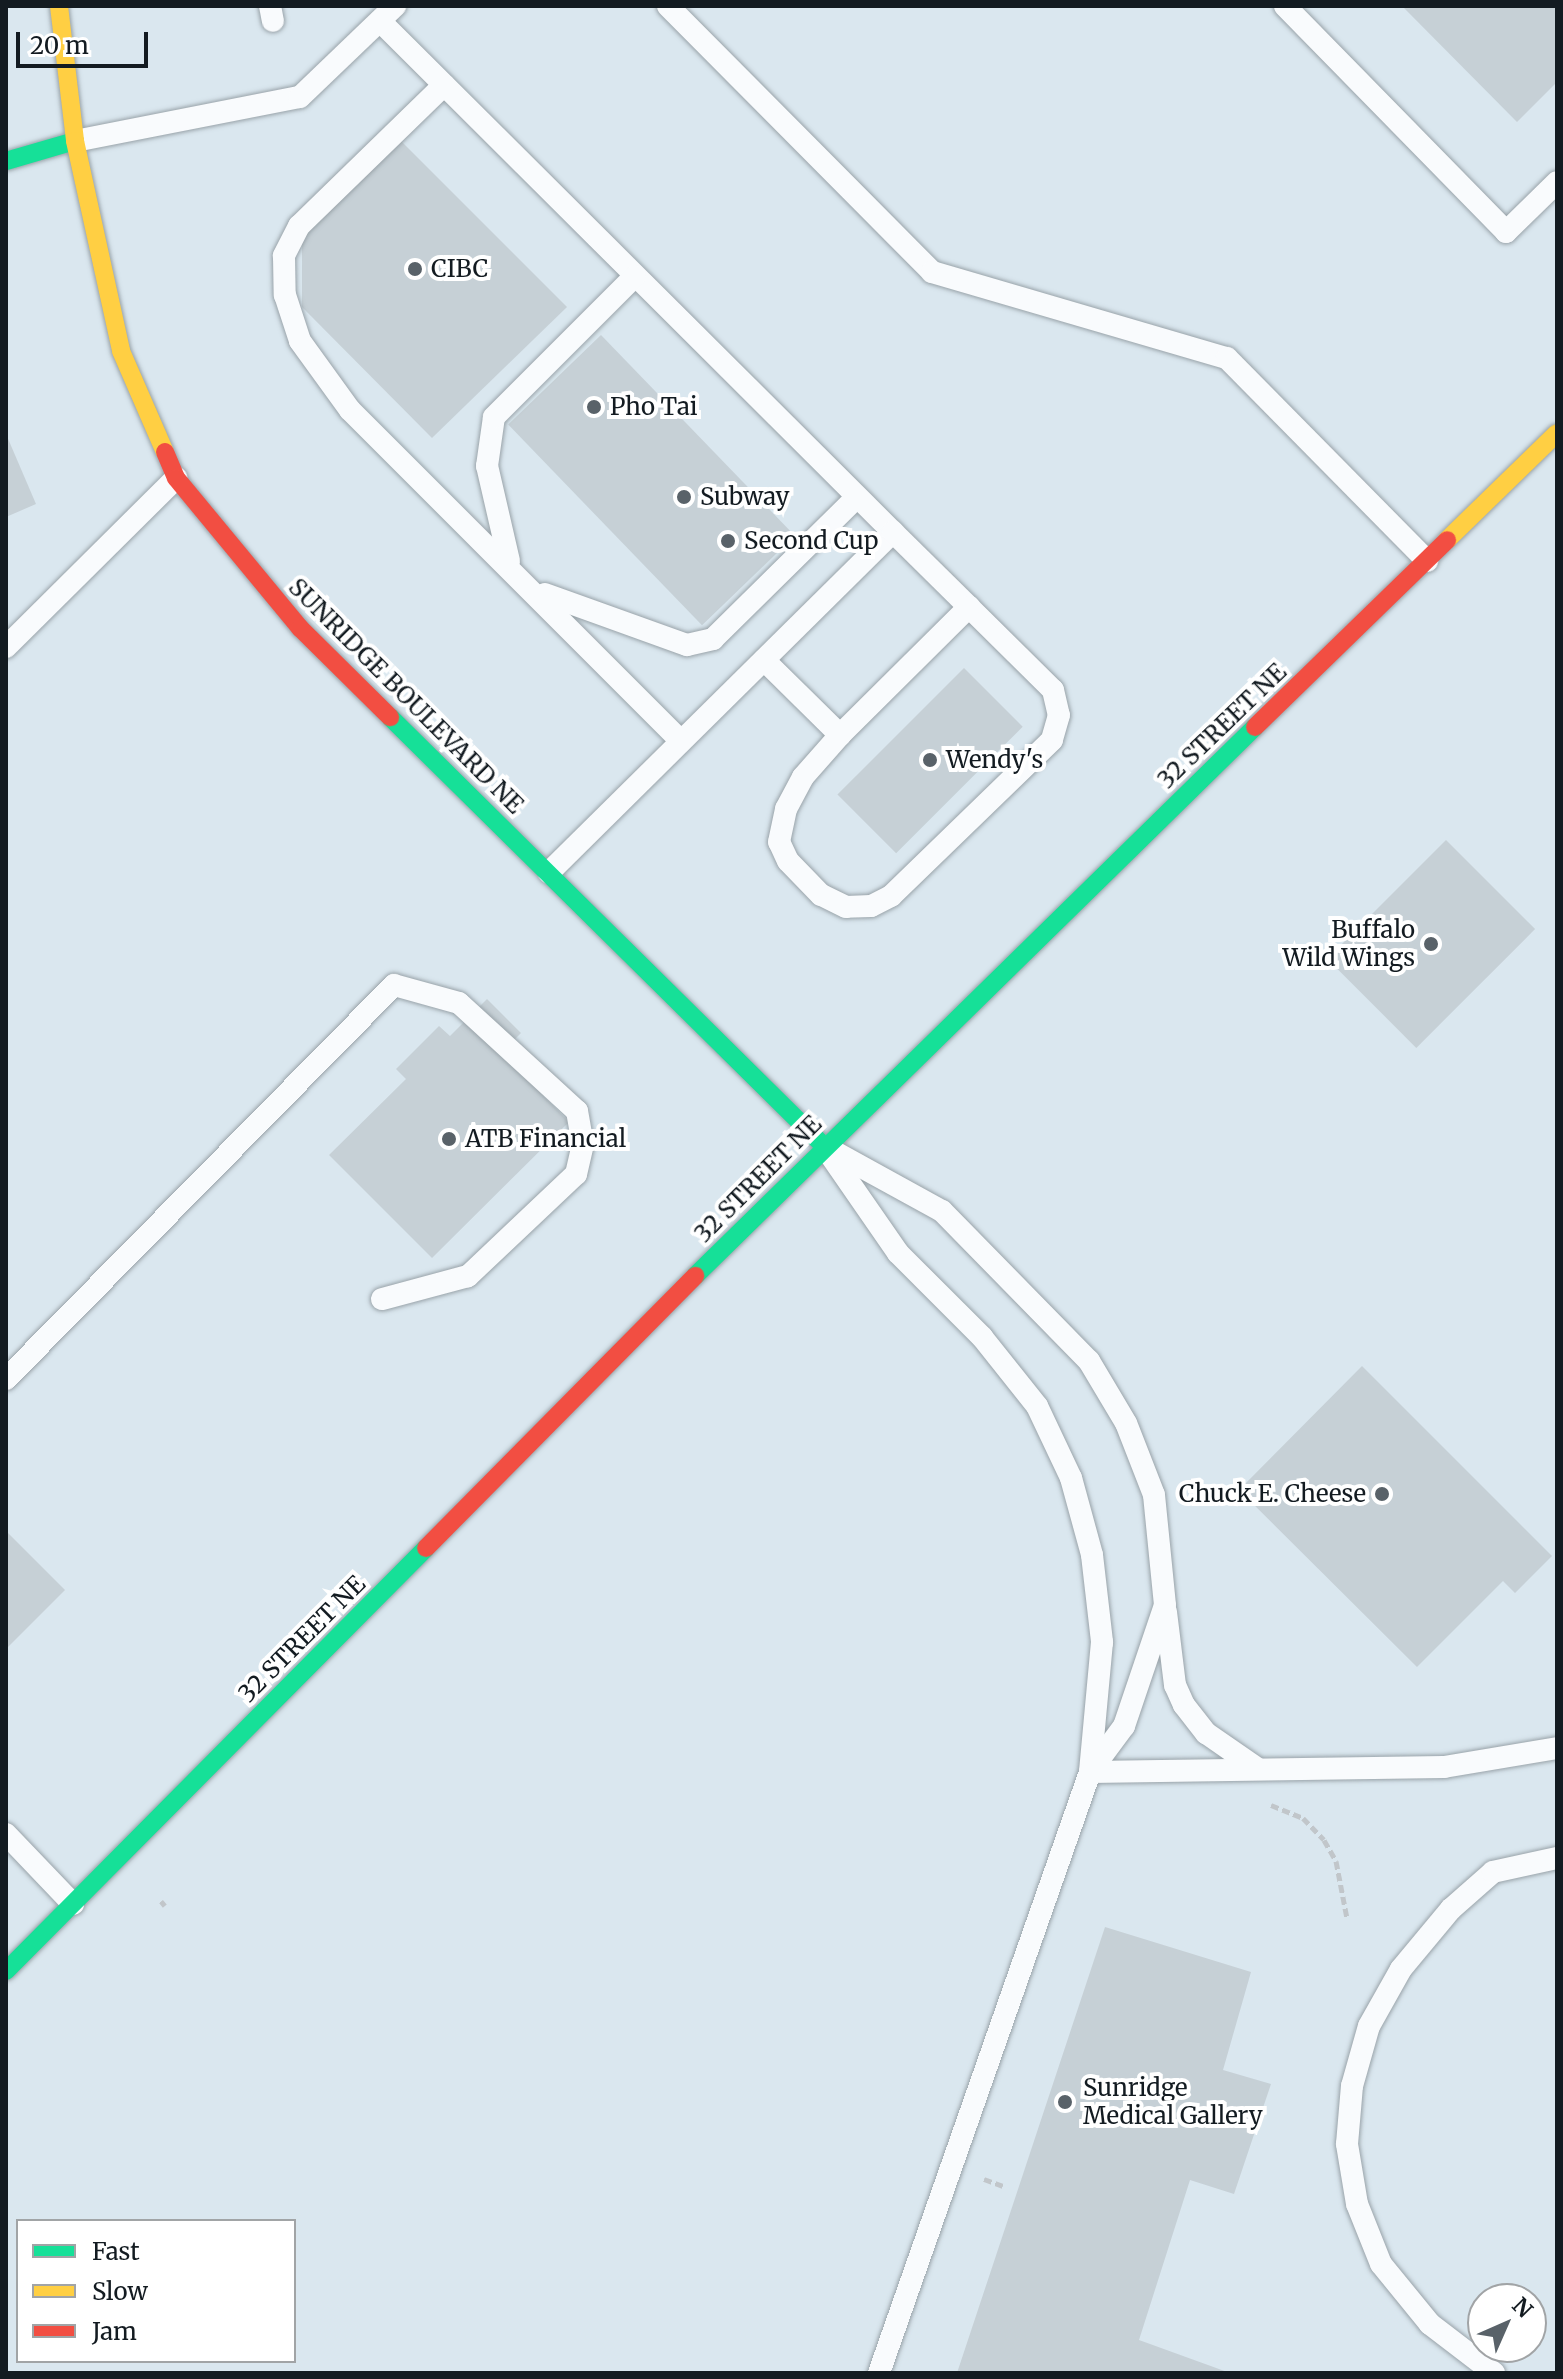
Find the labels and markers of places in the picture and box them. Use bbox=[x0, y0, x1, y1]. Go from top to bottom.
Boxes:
place label: CIBC bbox=[431, 255, 488, 283]
marker: CIBC bbox=[406, 260, 424, 278]
place label: Pho Tai bbox=[610, 393, 698, 421]
marker: Pho Tai bbox=[585, 398, 603, 416]
place label: Subway bbox=[700, 483, 790, 511]
marker: Subway bbox=[675, 488, 693, 506]
place label: Second Cup bbox=[744, 527, 878, 555]
marker: Second Cup bbox=[719, 532, 737, 550]
place label: Wendy's bbox=[946, 746, 1043, 774]
marker: Wendy's bbox=[921, 751, 939, 769]
place label: Buffalo Wild Wings bbox=[1282, 916, 1415, 972]
marker: Buffalo Wild Wings bbox=[1422, 935, 1440, 953]
place label: ATB Financial bbox=[465, 1125, 626, 1153]
marker: ATB Financial bbox=[440, 1130, 458, 1148]
place label: Chuck E. Cheese bbox=[1179, 1480, 1366, 1508]
marker: Chuck E. Cheese bbox=[1373, 1485, 1391, 1503]
place label: Sunridge Medical Gallery bbox=[1083, 2074, 1263, 2130]
marker: Sunridge Medical Gallery bbox=[1054, 2091, 1076, 2113]

